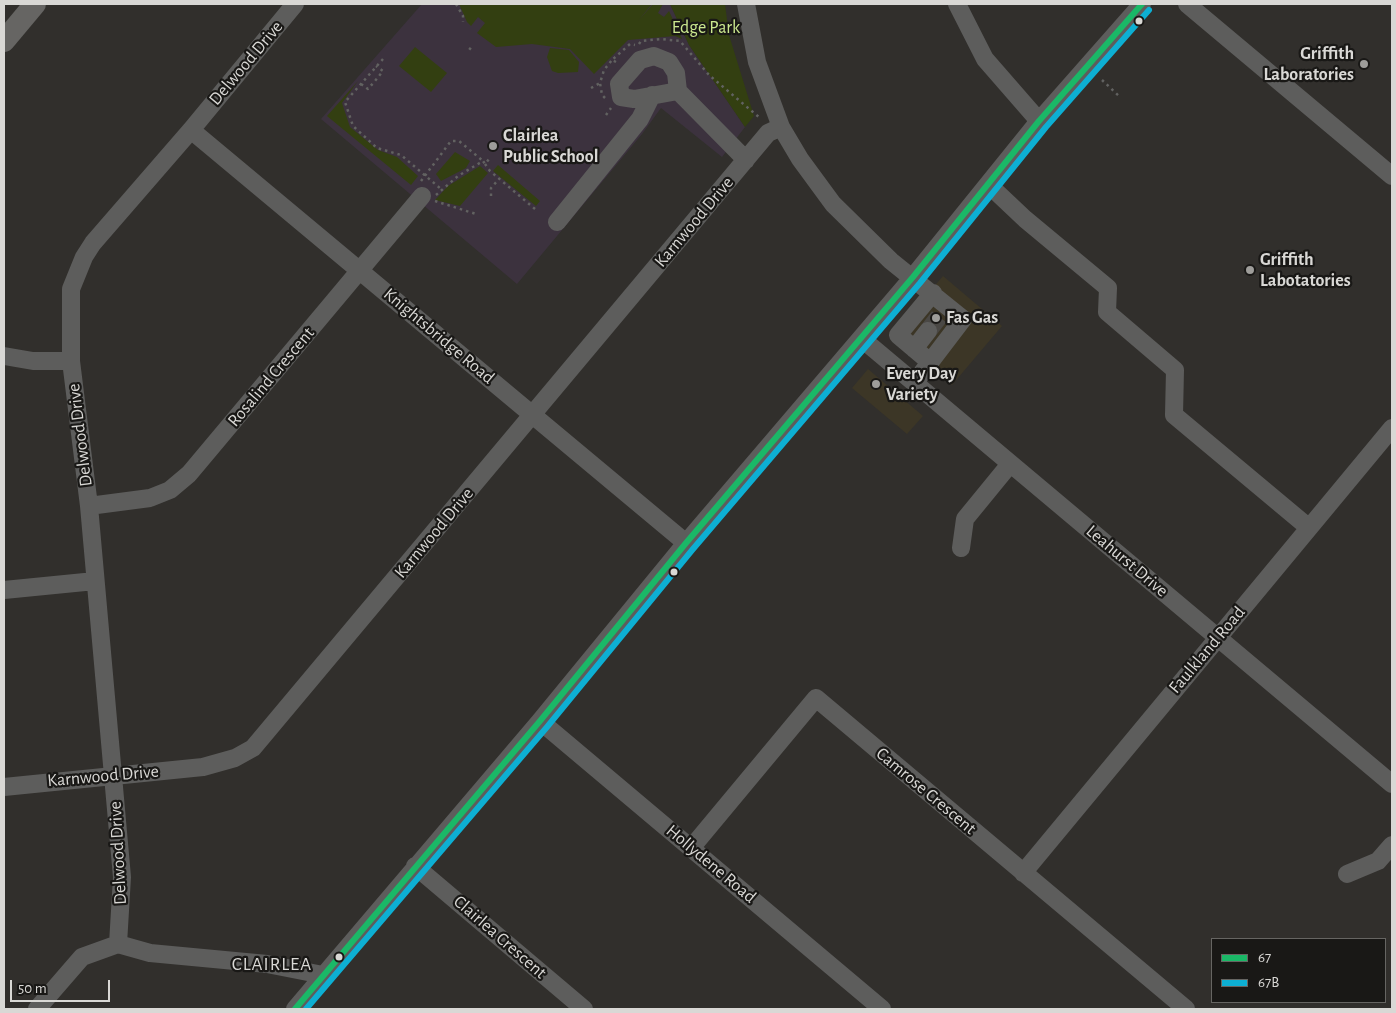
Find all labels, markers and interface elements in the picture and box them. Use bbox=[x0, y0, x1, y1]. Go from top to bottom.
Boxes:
street label: Delwood Drive bbox=[204, 16, 288, 110]
unlabelled marker bbox=[1134, 16, 1144, 26]
park label: Edge Park bbox=[672, 17, 740, 39]
place label: Griffith Laboratories bbox=[1263, 43, 1354, 86]
marker: Griffith Laboratories bbox=[1358, 58, 1370, 70]
place label: Clairlea Public School bbox=[503, 125, 598, 168]
marker: Clairlea Public School bbox=[487, 140, 499, 152]
street label: Karnwood Drive bbox=[650, 172, 738, 272]
place label: Griffith Labotatories bbox=[1260, 249, 1351, 292]
marker: Griffith Labotatories bbox=[1244, 264, 1256, 276]
street label: Knightsbridge Road bbox=[379, 283, 499, 389]
place label: Fas Gas bbox=[946, 307, 998, 329]
marker: Fas Gas bbox=[930, 312, 942, 324]
street label: Rosalind Crescent bbox=[223, 323, 319, 431]
place label: Every Day Variety bbox=[886, 363, 957, 406]
marker: Every Day Variety bbox=[870, 378, 882, 390]
street label: Delwood Drive bbox=[63, 382, 97, 488]
street label: Karnwood Drive bbox=[390, 483, 478, 583]
street label: Leahurst Drive bbox=[1081, 520, 1173, 602]
unlabelled marker bbox=[669, 567, 679, 577]
street label: Faulkland Road bbox=[1164, 602, 1250, 698]
street label: Camrose Crescent bbox=[871, 743, 981, 839]
street label: Karnwood Drive bbox=[46, 760, 160, 792]
street label: Delwood Drive bbox=[105, 801, 131, 905]
street label: Hollydene Road bbox=[662, 820, 760, 908]
street label: Clairlea Crescent bbox=[449, 891, 551, 983]
legend bbox=[1211, 938, 1386, 1003]
text: 67 bbox=[1258, 950, 1271, 965]
unlabelled marker bbox=[334, 952, 344, 962]
district label: CLAIRLEA bbox=[231, 953, 313, 975]
scale bar bbox=[12, 970, 112, 1002]
text: 67B bbox=[1258, 975, 1279, 990]
text: 50 m bbox=[18, 981, 47, 996]

